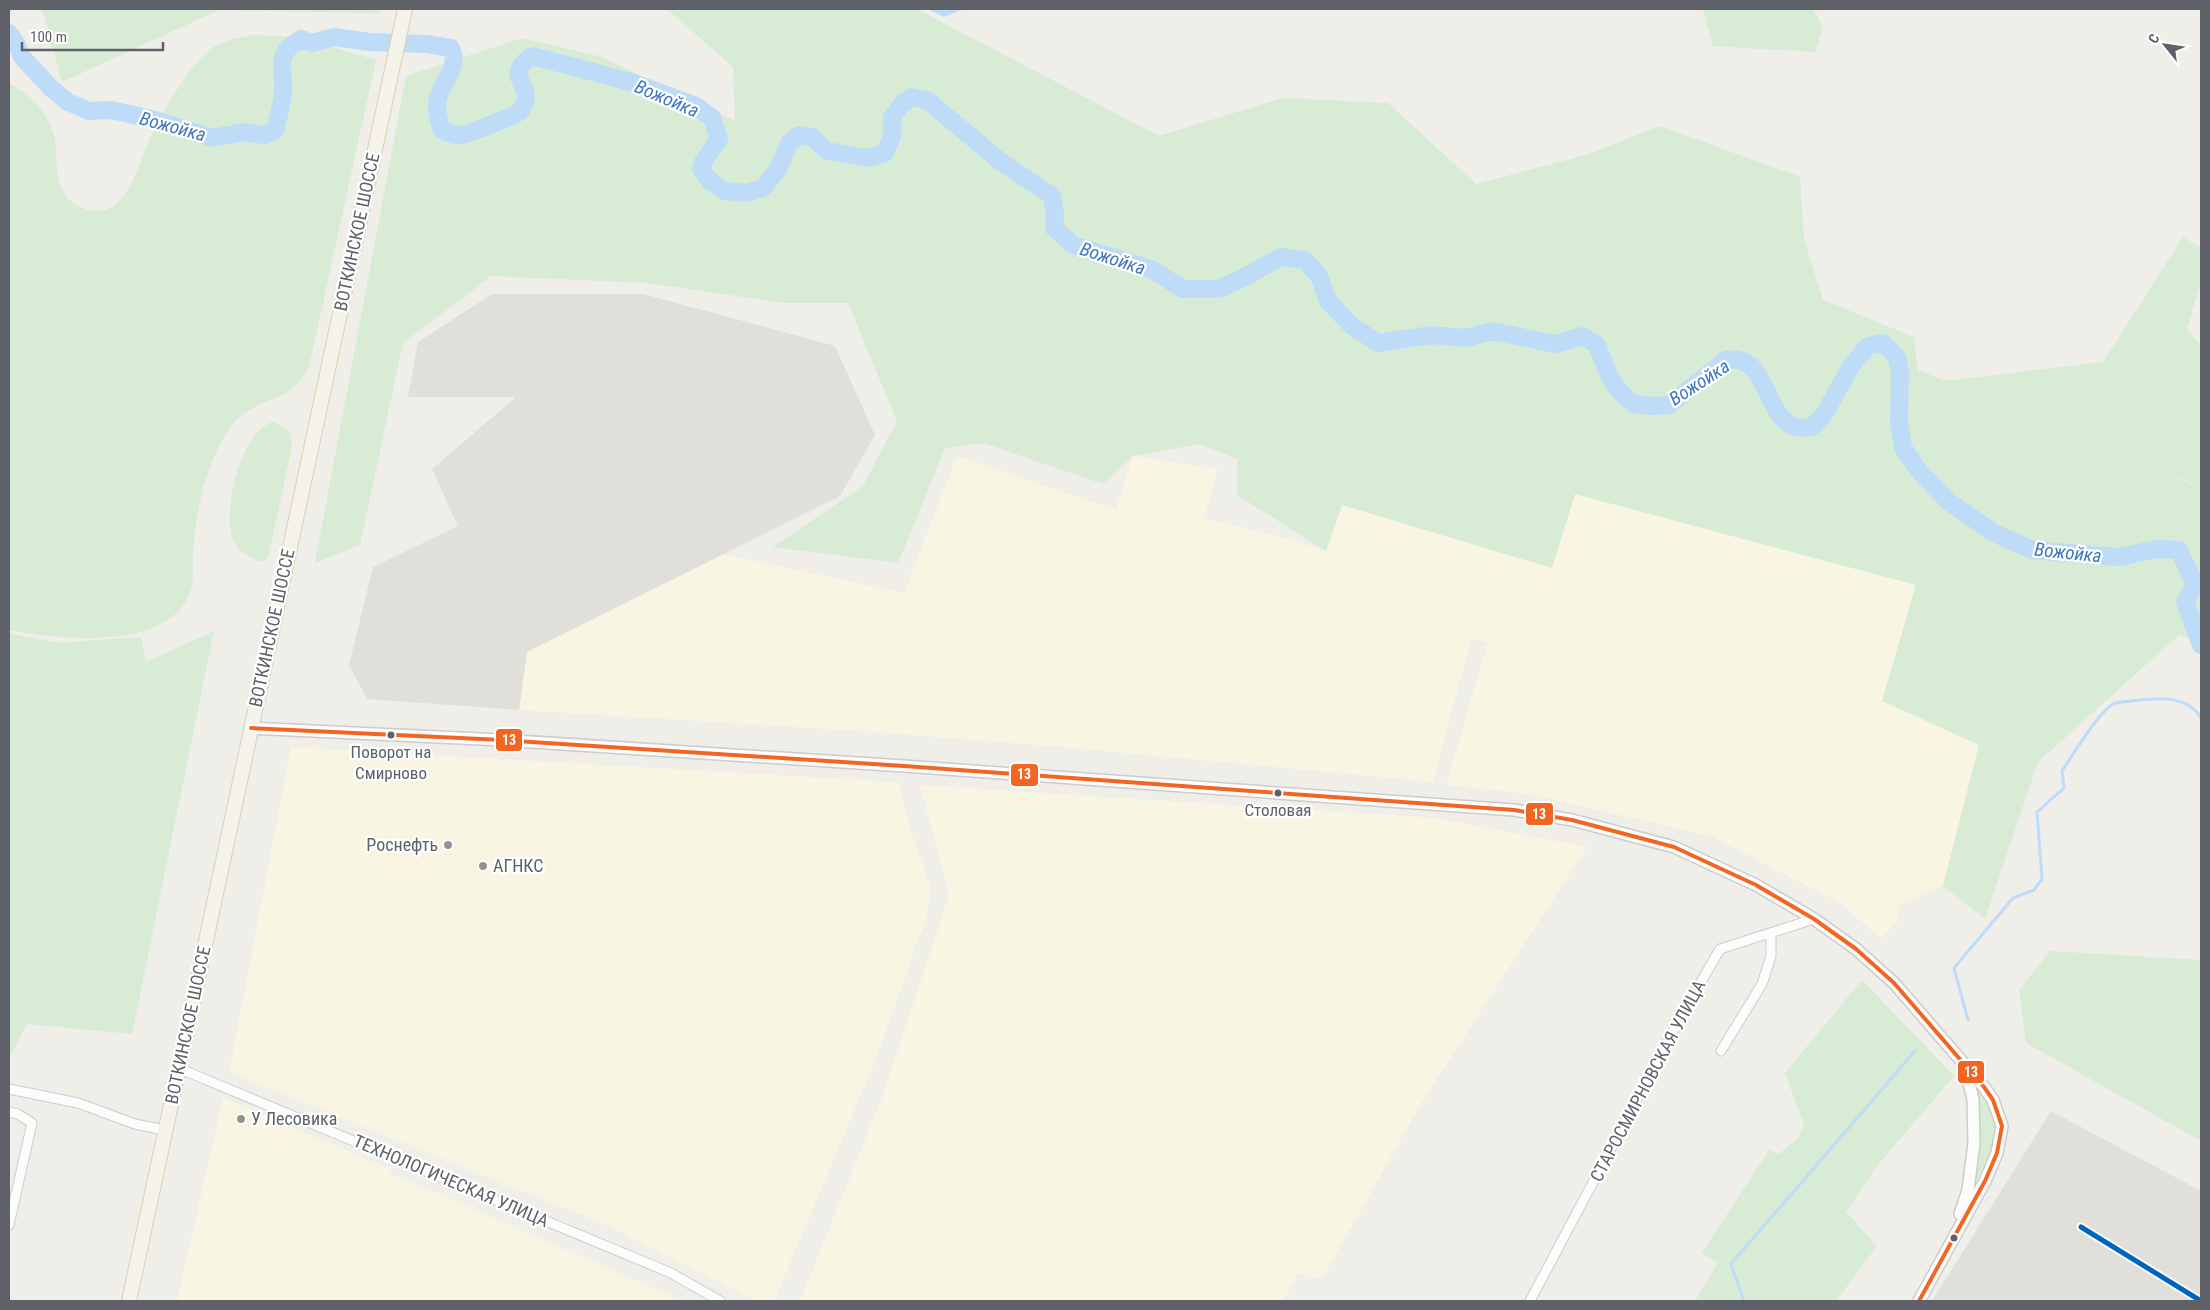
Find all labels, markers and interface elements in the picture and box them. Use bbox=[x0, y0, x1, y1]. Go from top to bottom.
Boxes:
scale bar bbox=[22, 20, 164, 52]
north arrow bbox=[2140, 20, 2190, 70]
text: 100 m bbox=[30, 28, 67, 46]
text: С bbox=[2145, 31, 2163, 46]
water label: Вожойка bbox=[631, 75, 702, 122]
water label: Вожойка bbox=[137, 107, 208, 146]
street label: ВОТКИНСКОЕ ШОССЕ bbox=[330, 151, 384, 313]
water label: Вожойка bbox=[1077, 237, 1148, 280]
water label: Вожойка bbox=[1665, 354, 1734, 410]
water label: Вожойка bbox=[2033, 538, 2103, 567]
street label: ВОТКИНСКОЕ ШОССЕ bbox=[245, 547, 299, 709]
line badge: 13 bbox=[495, 728, 523, 752]
marker: Поворот на Смирново bbox=[386, 730, 396, 740]
text: 13 bbox=[502, 732, 516, 748]
place label: Поворот на Смирново bbox=[351, 742, 431, 783]
line badge: 13 bbox=[1010, 763, 1039, 787]
text: 13 bbox=[1017, 766, 1031, 782]
marker: Столовая bbox=[1273, 788, 1283, 798]
place label: Столовая bbox=[1244, 800, 1312, 820]
line badge: 13 bbox=[1525, 802, 1554, 826]
text: 13 bbox=[1532, 806, 1546, 822]
place label: Роснефть bbox=[366, 834, 438, 855]
marker: Роснефть bbox=[442, 839, 454, 851]
place label: АГНКС bbox=[493, 855, 543, 876]
marker: АГНКС bbox=[477, 860, 489, 872]
street label: ВОТКИНСКОЕ ШОССЕ bbox=[161, 944, 215, 1106]
street label: СТАРОСМИРНОВСКАЯ УЛИЦА bbox=[1585, 976, 1710, 1185]
line badge: 13 bbox=[1957, 1060, 1985, 1084]
text: 13 bbox=[1964, 1064, 1978, 1080]
place label: У Лесовика bbox=[251, 1108, 337, 1129]
marker: У Лесовика bbox=[235, 1113, 247, 1125]
street label: ТЕХНОЛОГИЧЕСКАЯ УЛИЦА bbox=[350, 1130, 552, 1231]
unlabelled marker bbox=[1949, 1233, 1959, 1243]

